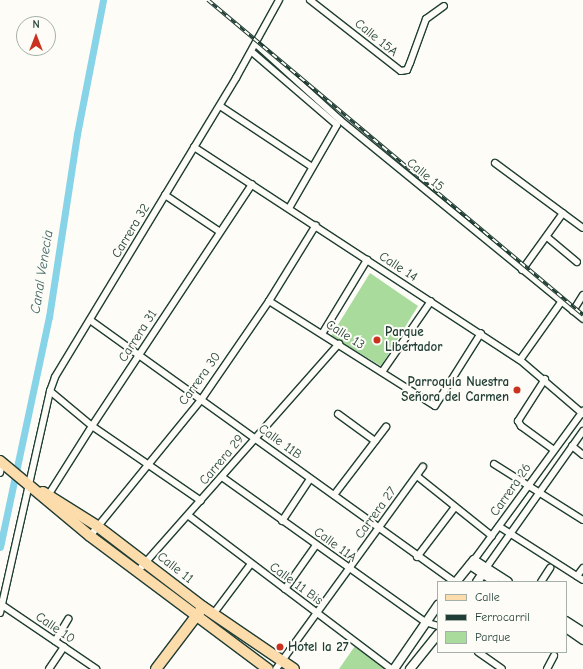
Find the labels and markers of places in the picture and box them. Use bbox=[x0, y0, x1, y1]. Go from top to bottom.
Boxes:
place label: Parque Libertador bbox=[385, 325, 443, 356]
marker: Parque Libertador bbox=[372, 335, 382, 345]
place label: Parroquia Nuestra Señora del Carmen bbox=[401, 375, 509, 406]
marker: Parroquia Nuestra Señora del Carmen bbox=[512, 385, 522, 395]
place label: Hotel la 27 bbox=[288, 639, 348, 655]
marker: Hotel la 27 bbox=[275, 642, 285, 652]

